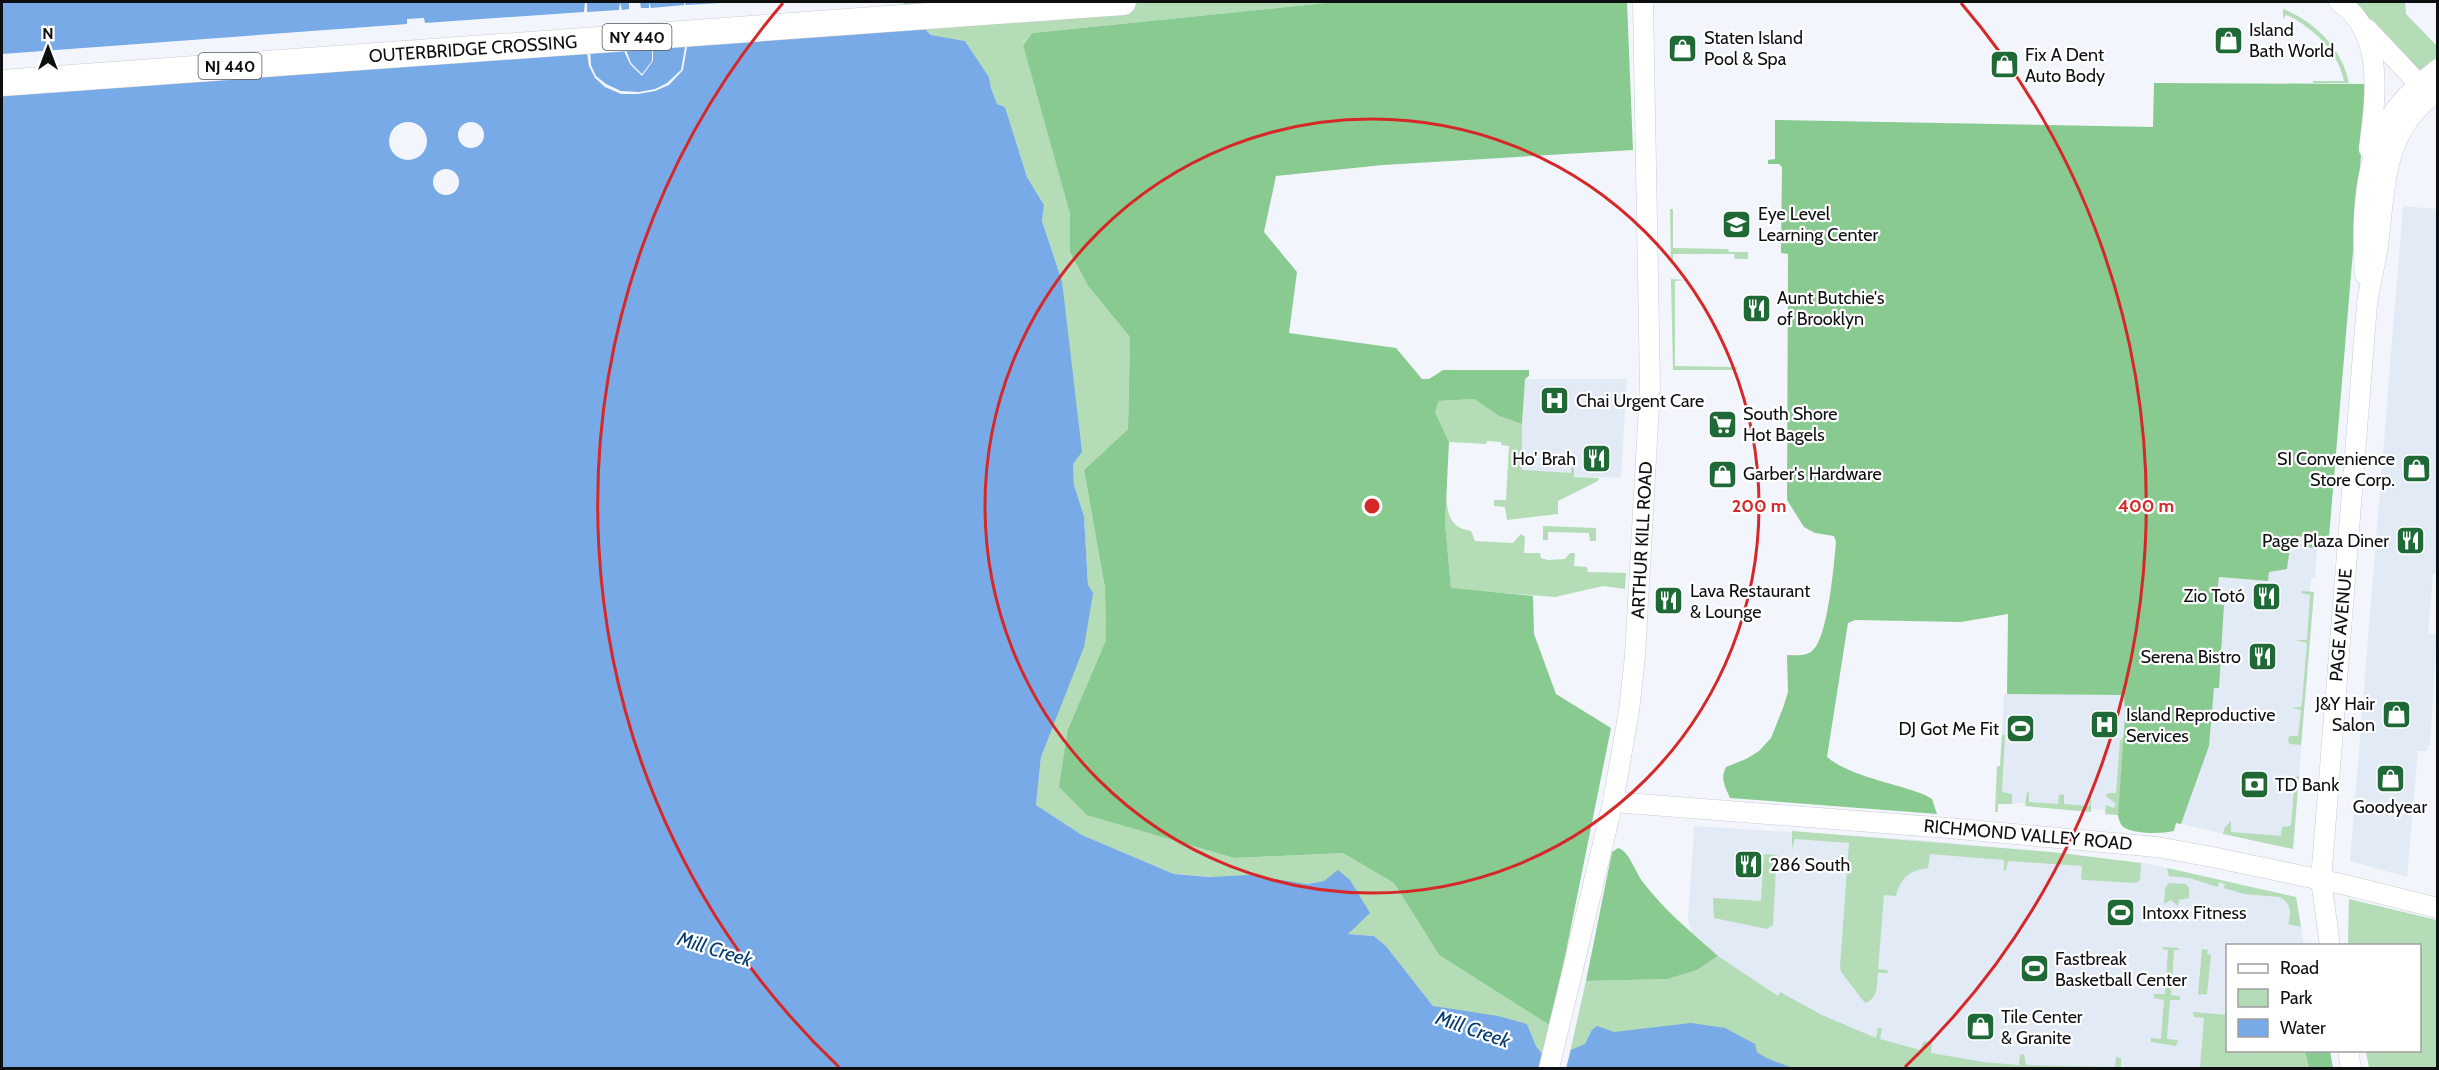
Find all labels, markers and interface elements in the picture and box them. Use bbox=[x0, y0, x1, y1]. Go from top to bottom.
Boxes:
north arrow bbox=[18, 18, 78, 78]
place label: Island Bath World bbox=[2249, 19, 2334, 62]
text: N bbox=[42, 24, 54, 43]
road number: NY 440 bbox=[602, 24, 672, 50]
shop icon: Island Bath World bbox=[2212, 24, 2244, 56]
place label: Staten Island Pool & Spa bbox=[1704, 27, 1803, 70]
street label: OUTERBRIDGE CROSSING bbox=[368, 31, 578, 67]
shop icon: Staten Island Pool & Spa bbox=[1667, 32, 1699, 64]
place label: Fix A Dent Auto Body bbox=[2025, 44, 2105, 87]
shop icon: Fix A Dent Auto Body bbox=[1988, 49, 2020, 81]
road number: NJ 440 bbox=[198, 53, 262, 79]
place label: Eye Level Learning Center bbox=[1758, 203, 1879, 246]
school or university icon: Eye Level Learning Center bbox=[1721, 208, 1753, 240]
place label: Aunt Butchie's of Brooklyn bbox=[1777, 287, 1884, 330]
restaurant icon: Aunt Butchie's of Brooklyn bbox=[1740, 292, 1772, 324]
hospital icon: Chai Urgent Care bbox=[1539, 385, 1571, 417]
place label: Chai Urgent Care bbox=[1576, 390, 1704, 412]
place label: South Shore Hot Bagels bbox=[1743, 403, 1837, 446]
supermarket icon: South Shore Hot Bagels bbox=[1706, 408, 1738, 440]
restaurant icon: Ho' Brah bbox=[1581, 443, 1613, 475]
place label: Ho' Brah bbox=[1512, 448, 1576, 470]
place label: SI Convenience Store Corp. bbox=[2277, 448, 2395, 491]
shop icon: SI Convenience Store Corp. bbox=[2400, 453, 2432, 485]
shop icon: Garber's Hardware bbox=[1706, 458, 1738, 490]
street label: ARTHUR KILL ROAD bbox=[1627, 461, 1657, 619]
place label: Garber's Hardware bbox=[1743, 463, 1882, 485]
text: 200 m bbox=[1732, 495, 1786, 517]
text: 400 m bbox=[2118, 495, 2174, 517]
centre of rings bbox=[1362, 496, 1382, 516]
restaurant icon: Page Plaza Diner bbox=[2394, 525, 2426, 557]
place label: Page Plaza Diner bbox=[2262, 530, 2389, 552]
street label: PAGE AVENUE bbox=[2325, 568, 2357, 682]
place label: Lava Restaurant & Lounge bbox=[1690, 580, 1810, 623]
restaurant icon: Zio Totó bbox=[2250, 580, 2282, 612]
restaurant icon: Lava Restaurant & Lounge bbox=[1653, 585, 1685, 617]
place label: Zio Totó bbox=[2184, 585, 2245, 607]
restaurant icon: Serena Bistro bbox=[2246, 641, 2278, 673]
place label: Serena Bistro bbox=[2141, 646, 2241, 668]
place label: J&Y Hair Salon bbox=[2314, 693, 2375, 736]
shop icon: J&Y Hair Salon bbox=[2380, 698, 2412, 730]
place label: Island Reproductive Services bbox=[2126, 704, 2275, 747]
hospital icon: Island Reproductive Services bbox=[2089, 709, 2121, 741]
sports icon: DJ Got Me Fit bbox=[2004, 713, 2036, 745]
place label: DJ Got Me Fit bbox=[1899, 718, 1999, 740]
shop icon: Goodyear bbox=[2374, 762, 2406, 794]
bank icon: TD Bank bbox=[2238, 769, 2270, 801]
place label: TD Bank bbox=[2275, 774, 2340, 796]
place label: Goodyear bbox=[2353, 796, 2427, 818]
street label: RICHMOND VALLEY ROAD bbox=[1923, 815, 2133, 855]
restaurant icon: 286 South bbox=[1733, 849, 1765, 881]
place label: 286 South bbox=[1770, 854, 1850, 876]
sports icon: Intoxx Fitness bbox=[2105, 897, 2137, 929]
place label: Intoxx Fitness bbox=[2142, 902, 2246, 924]
water label: Mill Creek bbox=[674, 926, 757, 972]
legend bbox=[2226, 944, 2421, 1052]
place label: Fastbreak Basketball Center bbox=[2055, 948, 2187, 991]
sports icon: Fastbreak Basketball Center bbox=[2018, 953, 2050, 985]
text: Road bbox=[2280, 957, 2319, 979]
text: Park bbox=[2280, 987, 2313, 1009]
water label: Mill Creek bbox=[1432, 1005, 1515, 1053]
place label: Tile Center & Granite bbox=[2001, 1006, 2083, 1049]
shop icon: Tile Center & Granite bbox=[1964, 1011, 1996, 1043]
text: Water bbox=[2280, 1017, 2326, 1039]

